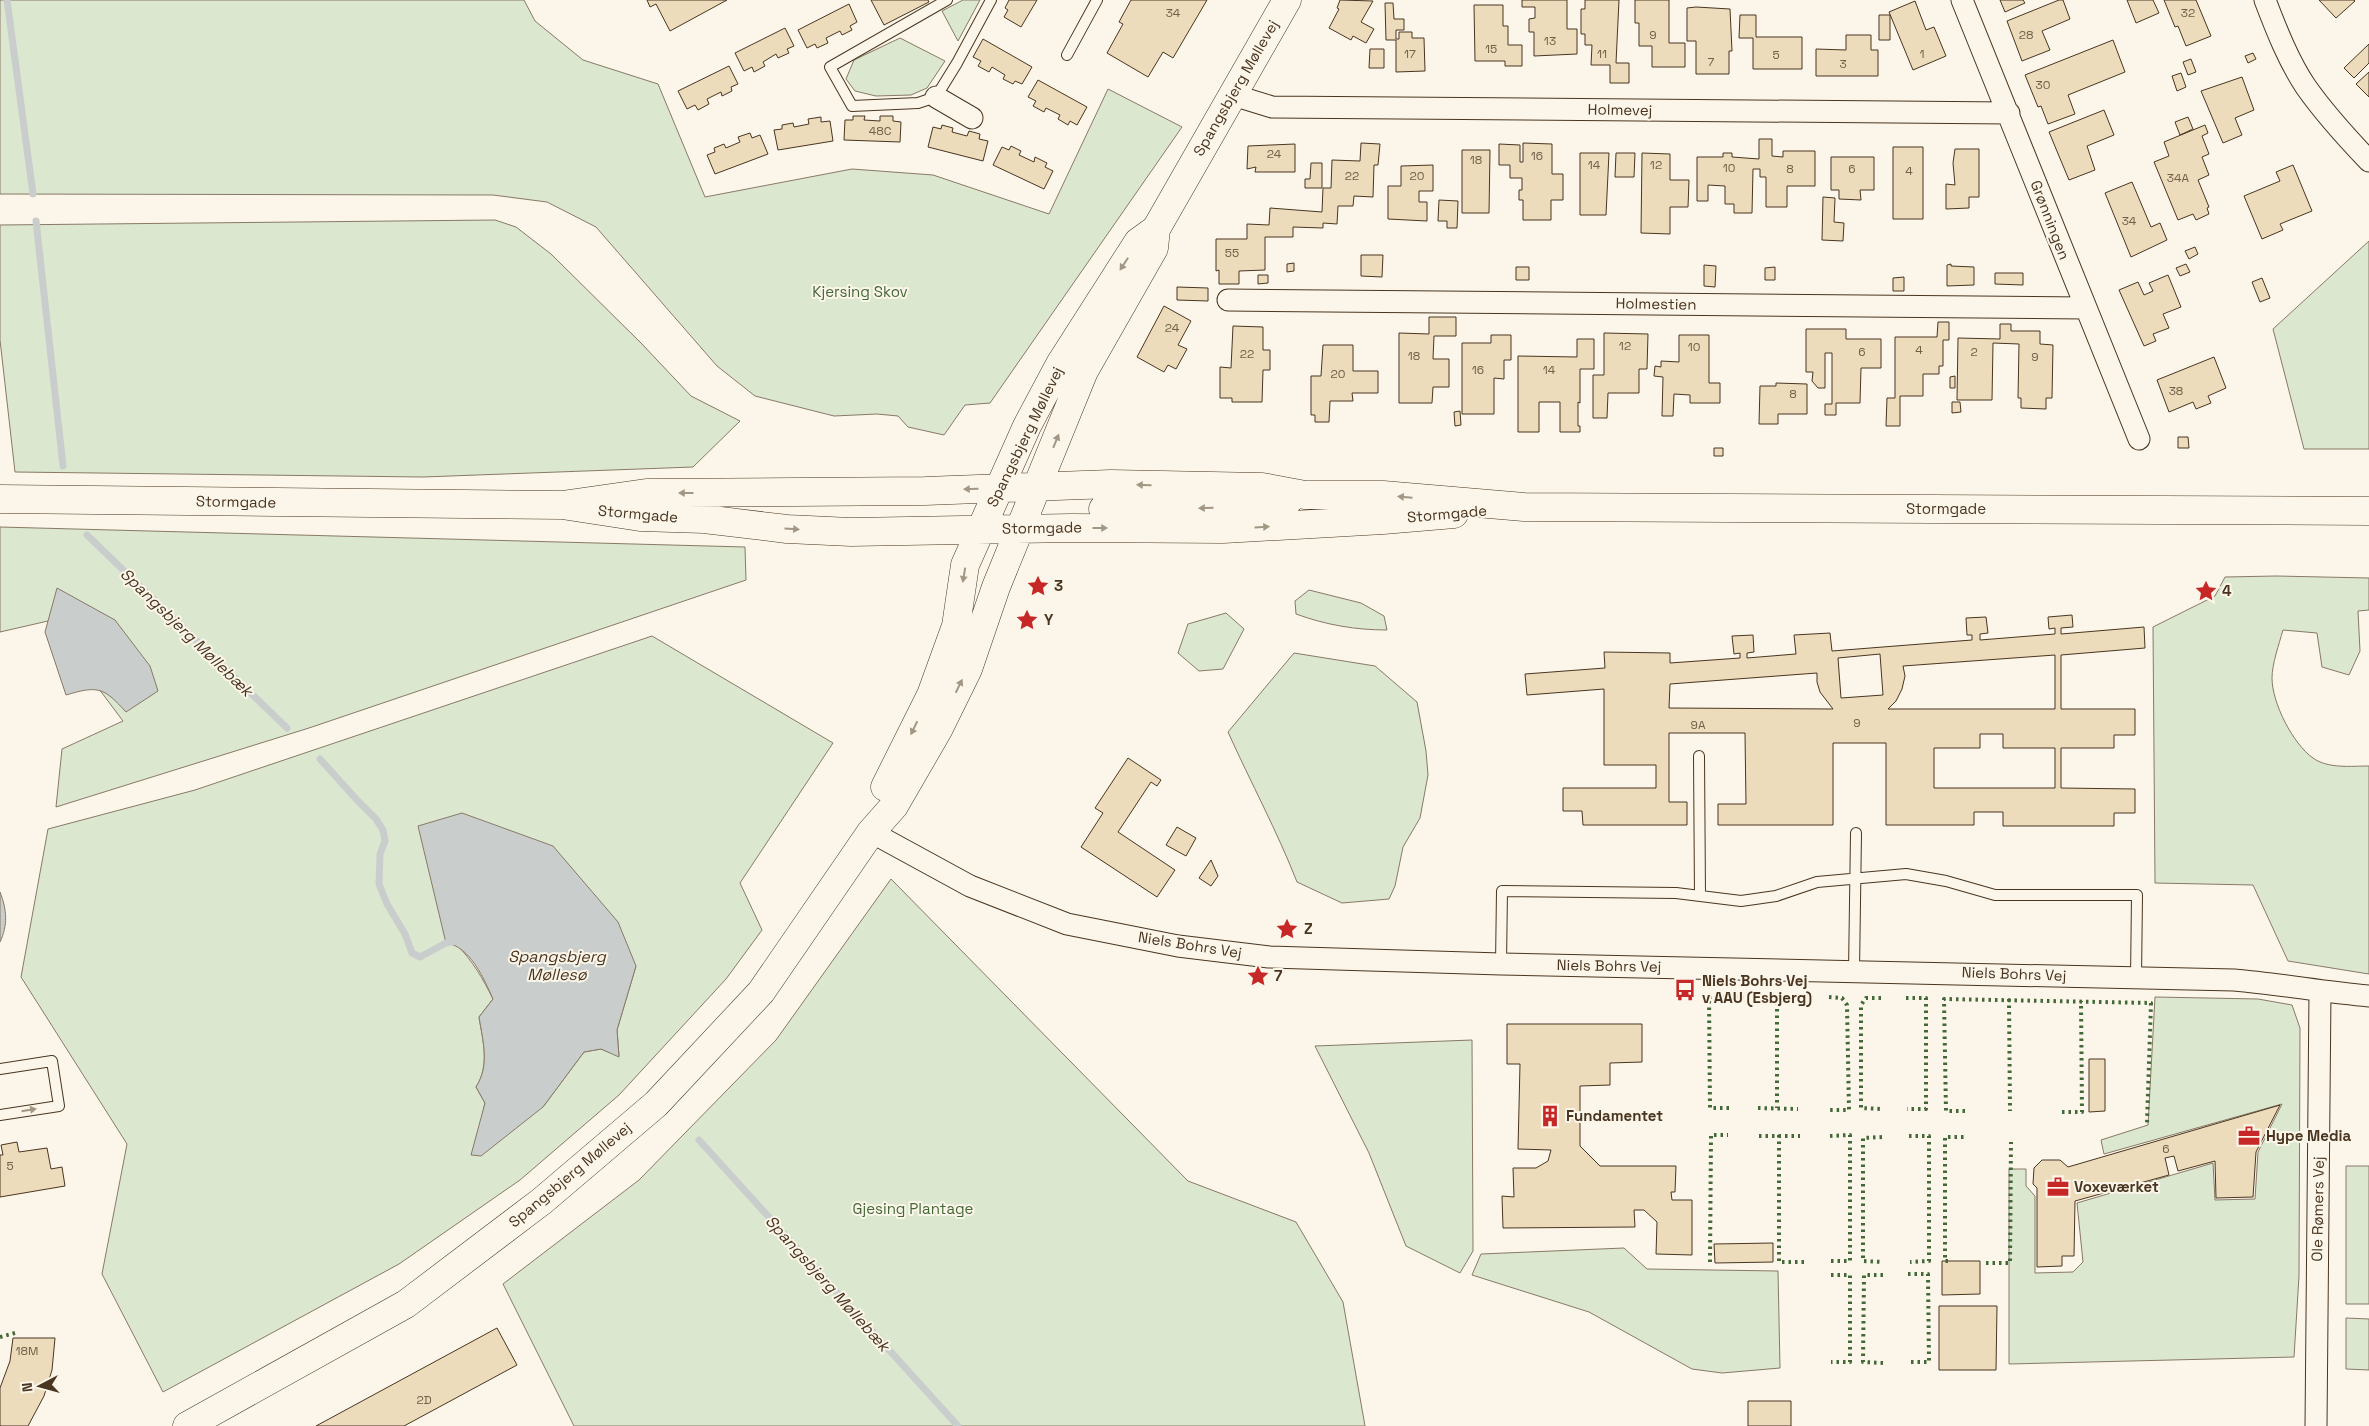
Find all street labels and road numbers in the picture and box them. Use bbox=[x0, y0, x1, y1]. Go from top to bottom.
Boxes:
street label: Spangsbjerg Møllevej bbox=[1189, 16, 1282, 159]
street label: Holmevej bbox=[1588, 99, 1652, 120]
street label: Grønningen bbox=[2027, 177, 2074, 262]
street label: Holmestien bbox=[1615, 293, 1697, 314]
street label: Spangsbjerg Møllevej bbox=[982, 363, 1067, 510]
street label: Stormgade bbox=[196, 491, 276, 512]
street label: Stormgade bbox=[1906, 499, 1986, 518]
street label: Stormgade bbox=[597, 501, 679, 526]
street label: Stormgade bbox=[1406, 501, 1488, 526]
street label: Stormgade bbox=[1002, 517, 1082, 538]
street label: Niels Bohrs Vej bbox=[1137, 927, 1243, 962]
street label: Niels Bohrs Vej bbox=[1556, 955, 1662, 976]
street label: Niels Bohrs Vej bbox=[1961, 962, 2067, 985]
street label: Spangsbjerg Møllevej bbox=[505, 1118, 635, 1231]
street label: Ole Rømers Vej bbox=[2307, 1156, 2328, 1262]

